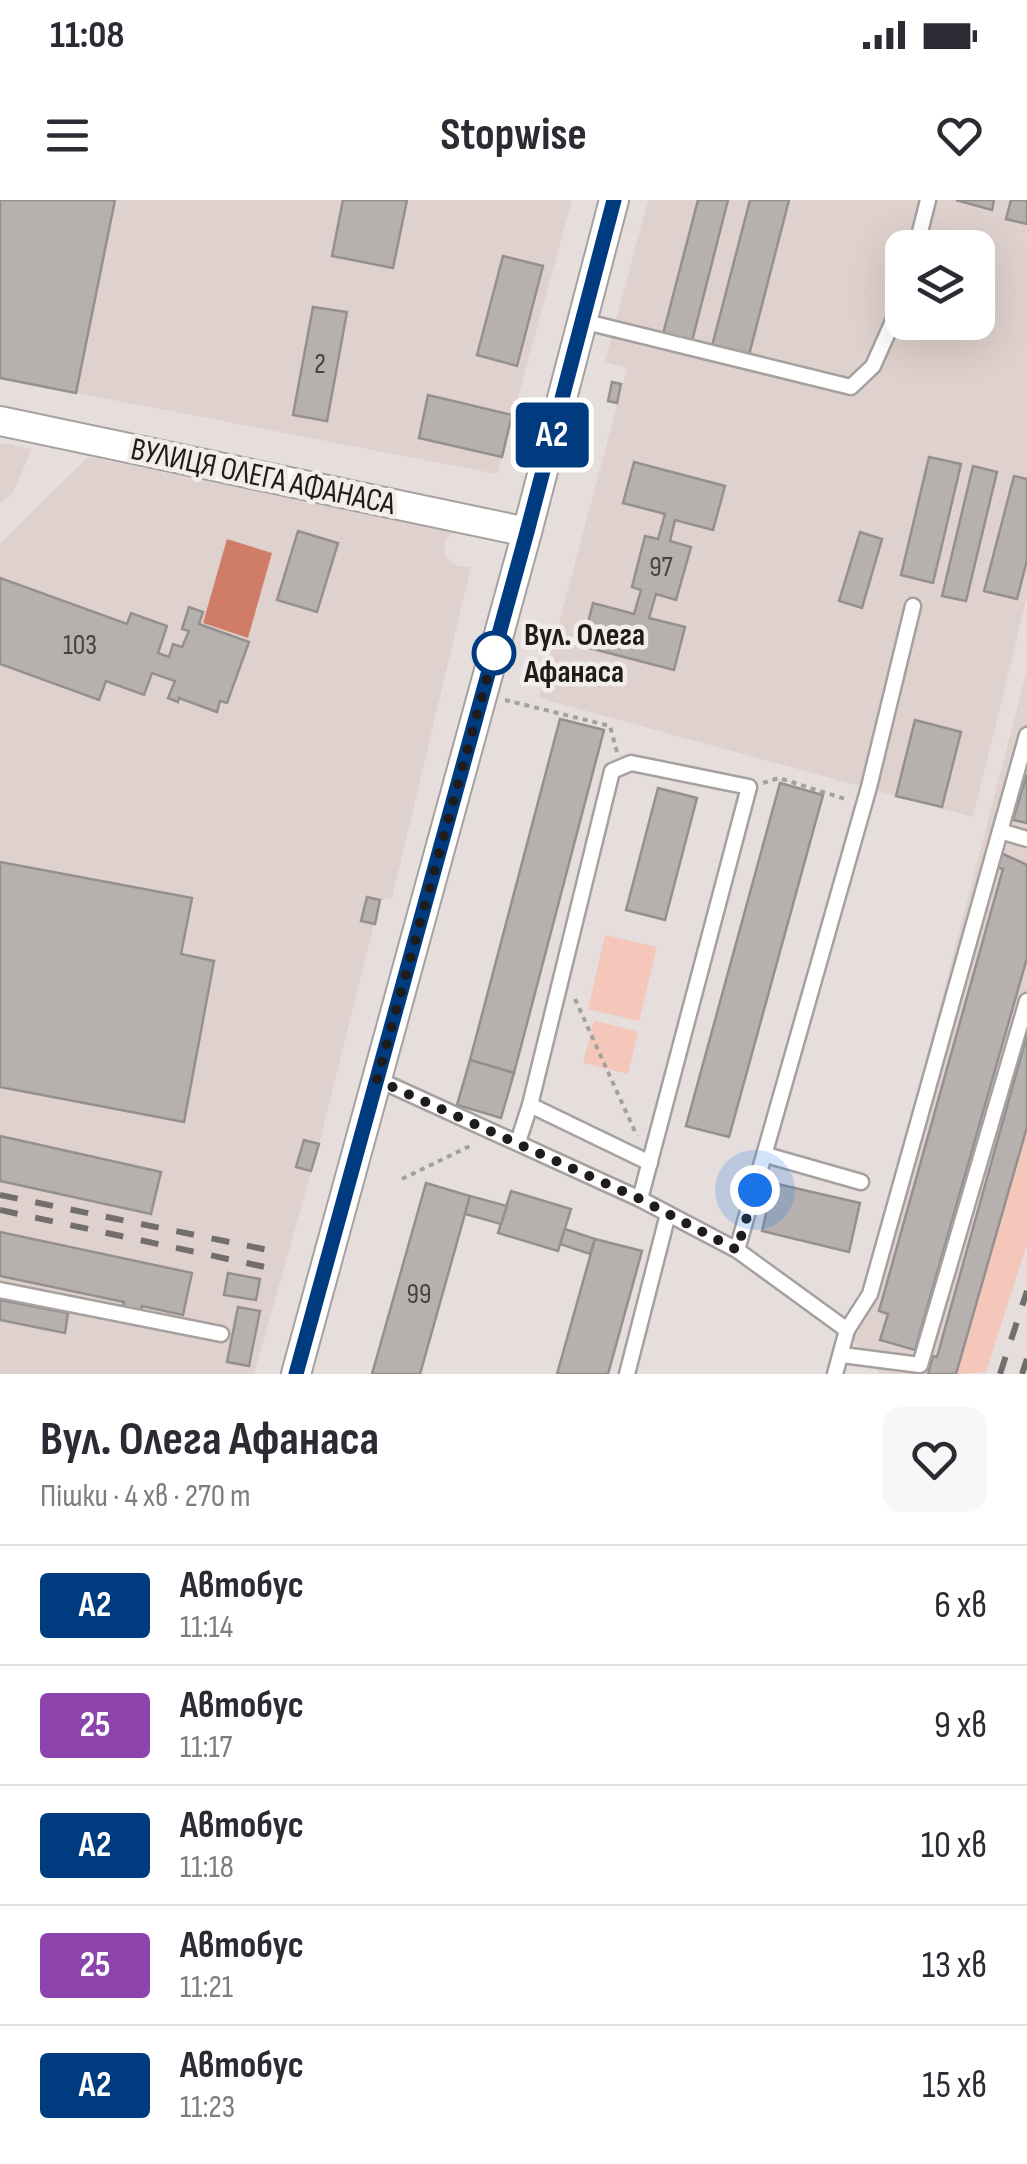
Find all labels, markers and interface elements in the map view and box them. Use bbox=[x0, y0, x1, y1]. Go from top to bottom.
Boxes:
text: 11:08 bbox=[50, 13, 124, 58]
icon: menu bbox=[40, 108, 95, 163]
text: Stopwise bbox=[440, 108, 587, 163]
icon: heart bbox=[932, 108, 987, 163]
map controls bbox=[885, 230, 995, 340]
button: layers bbox=[885, 230, 995, 340]
house number: 2 bbox=[314, 348, 326, 381]
line badge: А2 bbox=[507, 402, 597, 468]
text: А2 bbox=[536, 414, 568, 457]
street label: ВУЛИЦЯ ОЛЕГА АФАНАСА bbox=[127, 430, 399, 524]
house number: 97 bbox=[649, 551, 673, 584]
place label: Вул. Олега Афанаса bbox=[523, 616, 645, 692]
house number: 103 bbox=[63, 629, 97, 662]
marker: Вул. Олега Афанаса bbox=[473, 632, 515, 674]
your location bbox=[730, 1165, 780, 1215]
house number: 99 bbox=[407, 1278, 431, 1311]
button: heart bbox=[882, 1407, 987, 1512]
text: Вул. Олега Афанаса bbox=[40, 1411, 379, 1468]
text: Пішки · 4 хв · 270 m bbox=[40, 1477, 251, 1516]
text: Автобус bbox=[180, 1563, 304, 1608]
text: 6 хв bbox=[934, 1583, 987, 1628]
text: А2 bbox=[79, 1584, 111, 1627]
text: 11:14 bbox=[180, 1608, 233, 1647]
text: Автобус bbox=[180, 1683, 304, 1728]
text: 9 хв bbox=[934, 1703, 987, 1748]
text: 25 bbox=[80, 1704, 110, 1747]
text: 11:17 bbox=[180, 1728, 232, 1767]
text: Автобус bbox=[180, 1803, 304, 1848]
text: 10 хв bbox=[921, 1823, 987, 1868]
text: А2 bbox=[79, 1824, 111, 1867]
text: 11:18 bbox=[180, 1848, 234, 1887]
text: Автобус bbox=[180, 1923, 304, 1968]
text: 13 хв bbox=[922, 1943, 987, 1988]
text: 25 bbox=[80, 1944, 110, 1987]
text: 11:21 bbox=[180, 1968, 233, 2007]
text: Автобус bbox=[180, 2043, 304, 2088]
text: 15 хв bbox=[922, 2063, 987, 2108]
text: А2 bbox=[79, 2064, 111, 2107]
text: 11:23 bbox=[180, 2088, 235, 2127]

